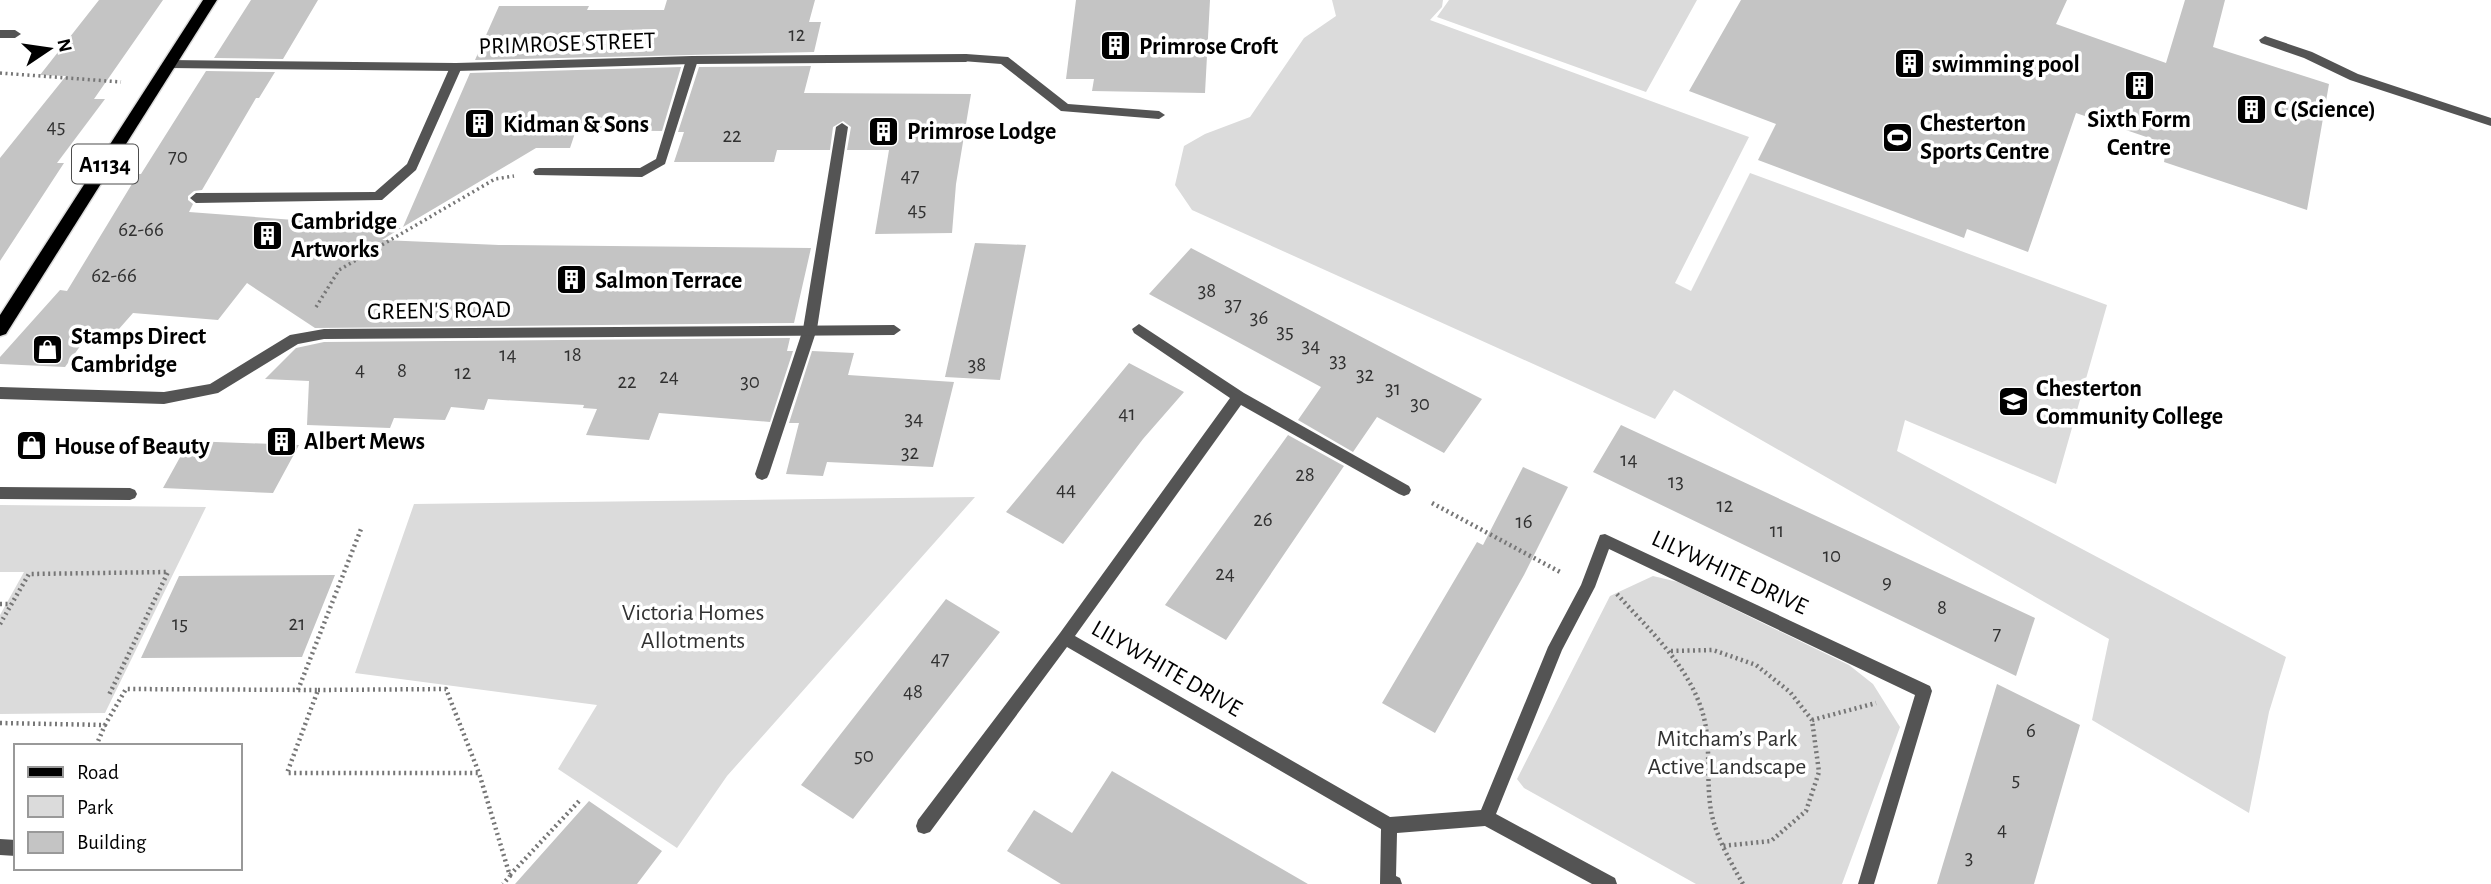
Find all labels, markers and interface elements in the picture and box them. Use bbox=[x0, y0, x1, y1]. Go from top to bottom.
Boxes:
north arrow bbox=[14, 14, 84, 84]
house number: 12 bbox=[789, 24, 805, 45]
street label: PRIMROSE STREET bbox=[478, 29, 656, 59]
building icon: Primrose Croft bbox=[1099, 29, 1133, 63]
place label: Primrose Croft bbox=[1139, 35, 1278, 59]
text: N bbox=[53, 37, 75, 54]
building icon: swimming pool bbox=[1892, 47, 1926, 81]
place label: swimming pool bbox=[1932, 53, 2080, 77]
building icon: Sixth Form Centre bbox=[2122, 68, 2156, 102]
building icon: C (Science) bbox=[2234, 92, 2268, 126]
place label: C (Science) bbox=[2274, 98, 2376, 122]
building icon: Kidman & Sons bbox=[463, 107, 497, 141]
place label: Sixth Form Centre bbox=[2087, 108, 2191, 160]
place label: Chesterton Sports Centre bbox=[1920, 112, 2049, 164]
place label: Kidman & Sons bbox=[503, 113, 649, 137]
building icon: Primrose Lodge bbox=[867, 114, 901, 148]
house number: 45 bbox=[47, 116, 65, 137]
place label: Primrose Lodge bbox=[907, 120, 1056, 144]
sports icon: Chesterton Sports Centre bbox=[1880, 120, 1914, 154]
house number: 22 bbox=[722, 125, 742, 146]
road number: A1134 bbox=[72, 144, 138, 183]
house number: 70 bbox=[168, 146, 188, 167]
house number: 47 bbox=[901, 165, 920, 186]
house number: 45 bbox=[908, 199, 926, 220]
place label: Cambridge Artworks bbox=[291, 210, 397, 262]
building icon: Cambridge Artworks bbox=[251, 218, 285, 252]
house number: 62-66 bbox=[118, 219, 164, 240]
building icon: Salmon Terrace bbox=[555, 263, 589, 297]
house number: 62-66 bbox=[91, 265, 137, 286]
place label: Salmon Terrace bbox=[595, 269, 742, 293]
house number: 38 bbox=[1198, 280, 1216, 301]
house number: 37 bbox=[1224, 294, 1242, 315]
street label: GREEN'S ROAD bbox=[367, 298, 511, 324]
house number: 36 bbox=[1250, 307, 1268, 328]
house number: 35 bbox=[1276, 321, 1294, 342]
place label: Stamps Direct Cambridge bbox=[71, 325, 206, 377]
shop icon: Stamps Direct Cambridge bbox=[31, 333, 65, 367]
house number: 34 bbox=[1302, 335, 1320, 356]
house number: 14 bbox=[499, 344, 517, 365]
house number: 18 bbox=[564, 344, 582, 365]
house number: 33 bbox=[1329, 350, 1347, 371]
house number: 38 bbox=[968, 354, 986, 375]
house number: 4 bbox=[355, 359, 365, 380]
house number: 8 bbox=[397, 360, 407, 381]
house number: 12 bbox=[455, 362, 471, 383]
house number: 32 bbox=[1356, 364, 1374, 385]
house number: 24 bbox=[659, 366, 679, 387]
house number: 22 bbox=[617, 371, 637, 392]
house number: 30 bbox=[740, 371, 760, 392]
place label: Chesterton Community College bbox=[2036, 377, 2223, 429]
house number: 31 bbox=[1385, 378, 1401, 399]
school or university icon: Chesterton Community College bbox=[1996, 385, 2030, 419]
house number: 30 bbox=[1410, 393, 1430, 414]
house number: 41 bbox=[1118, 403, 1136, 424]
house number: 34 bbox=[905, 408, 923, 429]
building icon: Albert Mews bbox=[264, 424, 298, 458]
shop icon: House of Beauty bbox=[14, 429, 48, 463]
place label: Albert Mews bbox=[304, 430, 425, 454]
place label: House of Beauty bbox=[54, 435, 210, 459]
house number: 32 bbox=[901, 442, 919, 463]
house number: 14 bbox=[1620, 449, 1638, 470]
house number: 28 bbox=[1295, 464, 1315, 485]
house number: 13 bbox=[1668, 471, 1684, 492]
house number: 44 bbox=[1056, 479, 1076, 500]
house number: 12 bbox=[1717, 495, 1733, 516]
house number: 26 bbox=[1253, 509, 1273, 530]
house number: 16 bbox=[1515, 511, 1533, 532]
house number: 11 bbox=[1770, 520, 1784, 541]
street label: LILYWHITE DRIVE bbox=[1648, 526, 1812, 620]
house number: 10 bbox=[1823, 545, 1841, 566]
house number: 24 bbox=[1215, 563, 1235, 584]
house number: 9 bbox=[1882, 571, 1892, 592]
house number: 8 bbox=[1937, 597, 1947, 618]
park label: Victoria Homes Allotments bbox=[622, 601, 764, 653]
house number: 15 bbox=[172, 613, 188, 634]
house number: 21 bbox=[289, 613, 305, 634]
street label: LILYWHITE DRIVE bbox=[1087, 616, 1246, 722]
house number: 7 bbox=[1993, 623, 2002, 644]
house number: 47 bbox=[931, 648, 950, 669]
house number: 48 bbox=[903, 681, 923, 702]
house number: 6 bbox=[2026, 720, 2036, 741]
park label: Mitcham’s Park Active Landscape bbox=[1648, 727, 1806, 779]
legend bbox=[14, 744, 242, 870]
house number: 50 bbox=[854, 745, 874, 766]
text: Road bbox=[77, 762, 119, 783]
house number: 5 bbox=[2012, 769, 2020, 790]
text: Park bbox=[77, 797, 114, 818]
house number: 4 bbox=[1997, 819, 2007, 840]
text: Building bbox=[77, 832, 147, 853]
house number: 3 bbox=[1965, 847, 1973, 868]

